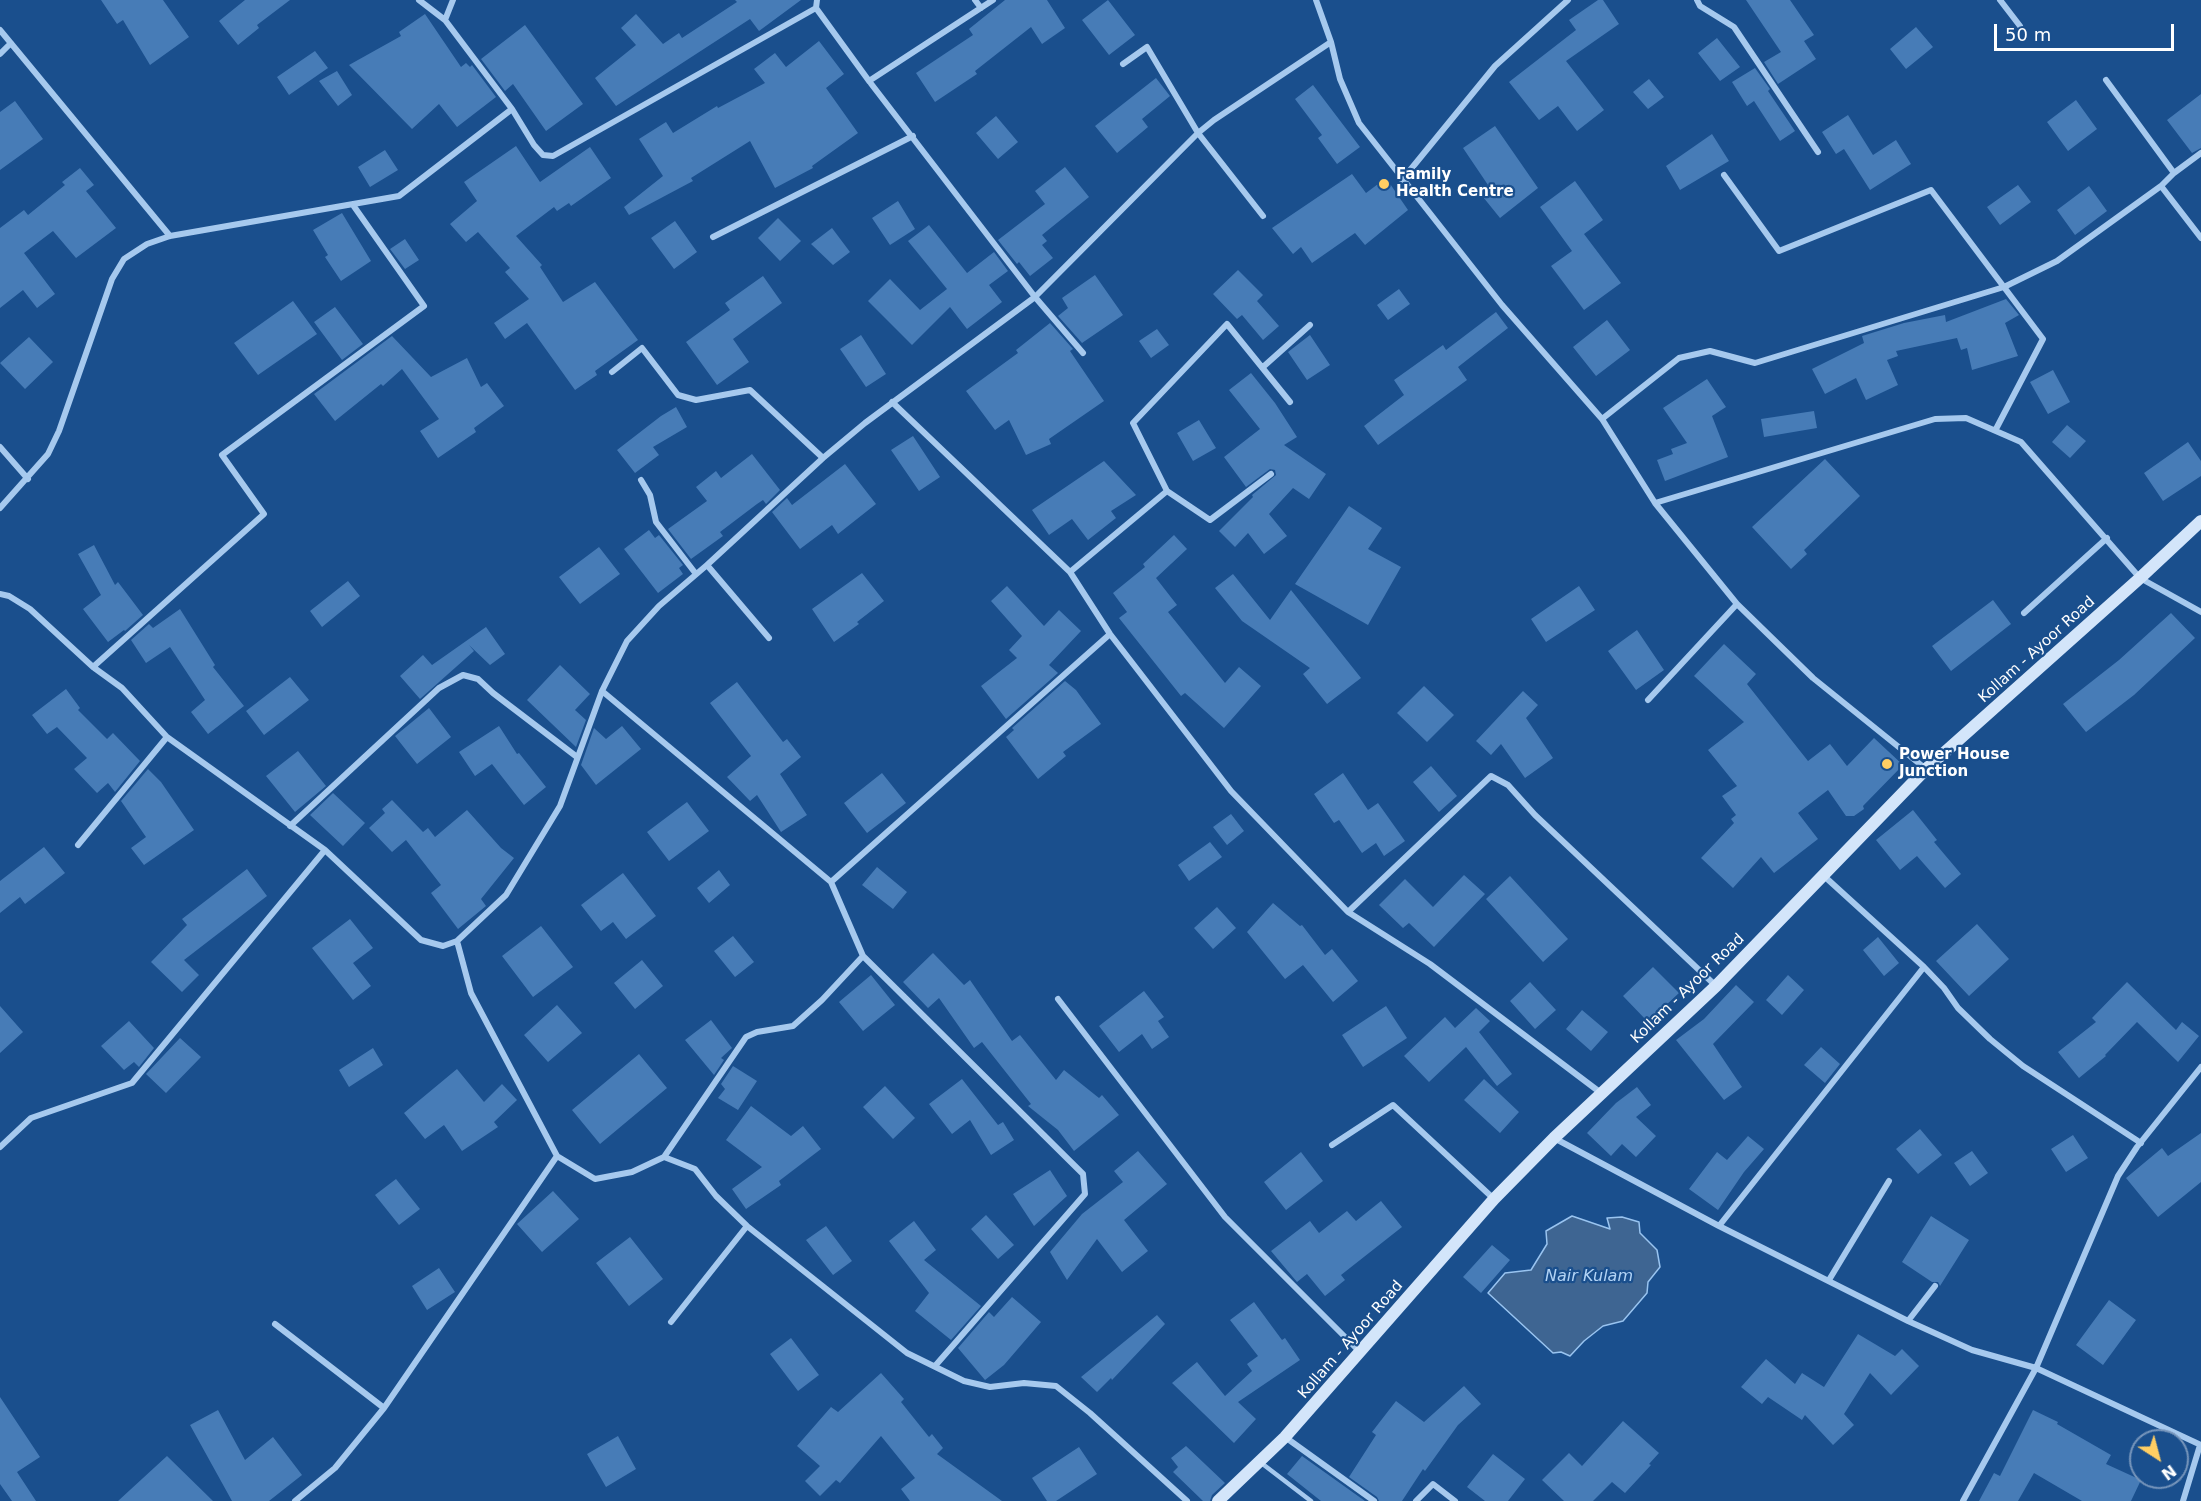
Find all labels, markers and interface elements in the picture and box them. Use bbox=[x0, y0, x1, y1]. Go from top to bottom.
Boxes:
scale bar bbox=[1997, 12, 2177, 50]
text: 50 m bbox=[2005, 24, 2051, 45]
place label: Family Health Centre bbox=[1396, 166, 1514, 201]
marker: Family Health Centre bbox=[1377, 177, 1391, 191]
street label: Kollam - Ayoor Road bbox=[1975, 593, 2099, 707]
place label: Power House Junction bbox=[1899, 746, 2010, 781]
marker: Power House Junction bbox=[1880, 757, 1894, 771]
street label: Kollam - Ayoor Road bbox=[1628, 930, 1748, 1048]
water label: Nair Kulam bbox=[1545, 1267, 1633, 1287]
street label: Kollam - Ayoor Road bbox=[1295, 1277, 1407, 1403]
north arrow bbox=[2129, 1429, 2189, 1489]
text: N bbox=[2158, 1461, 2180, 1484]

